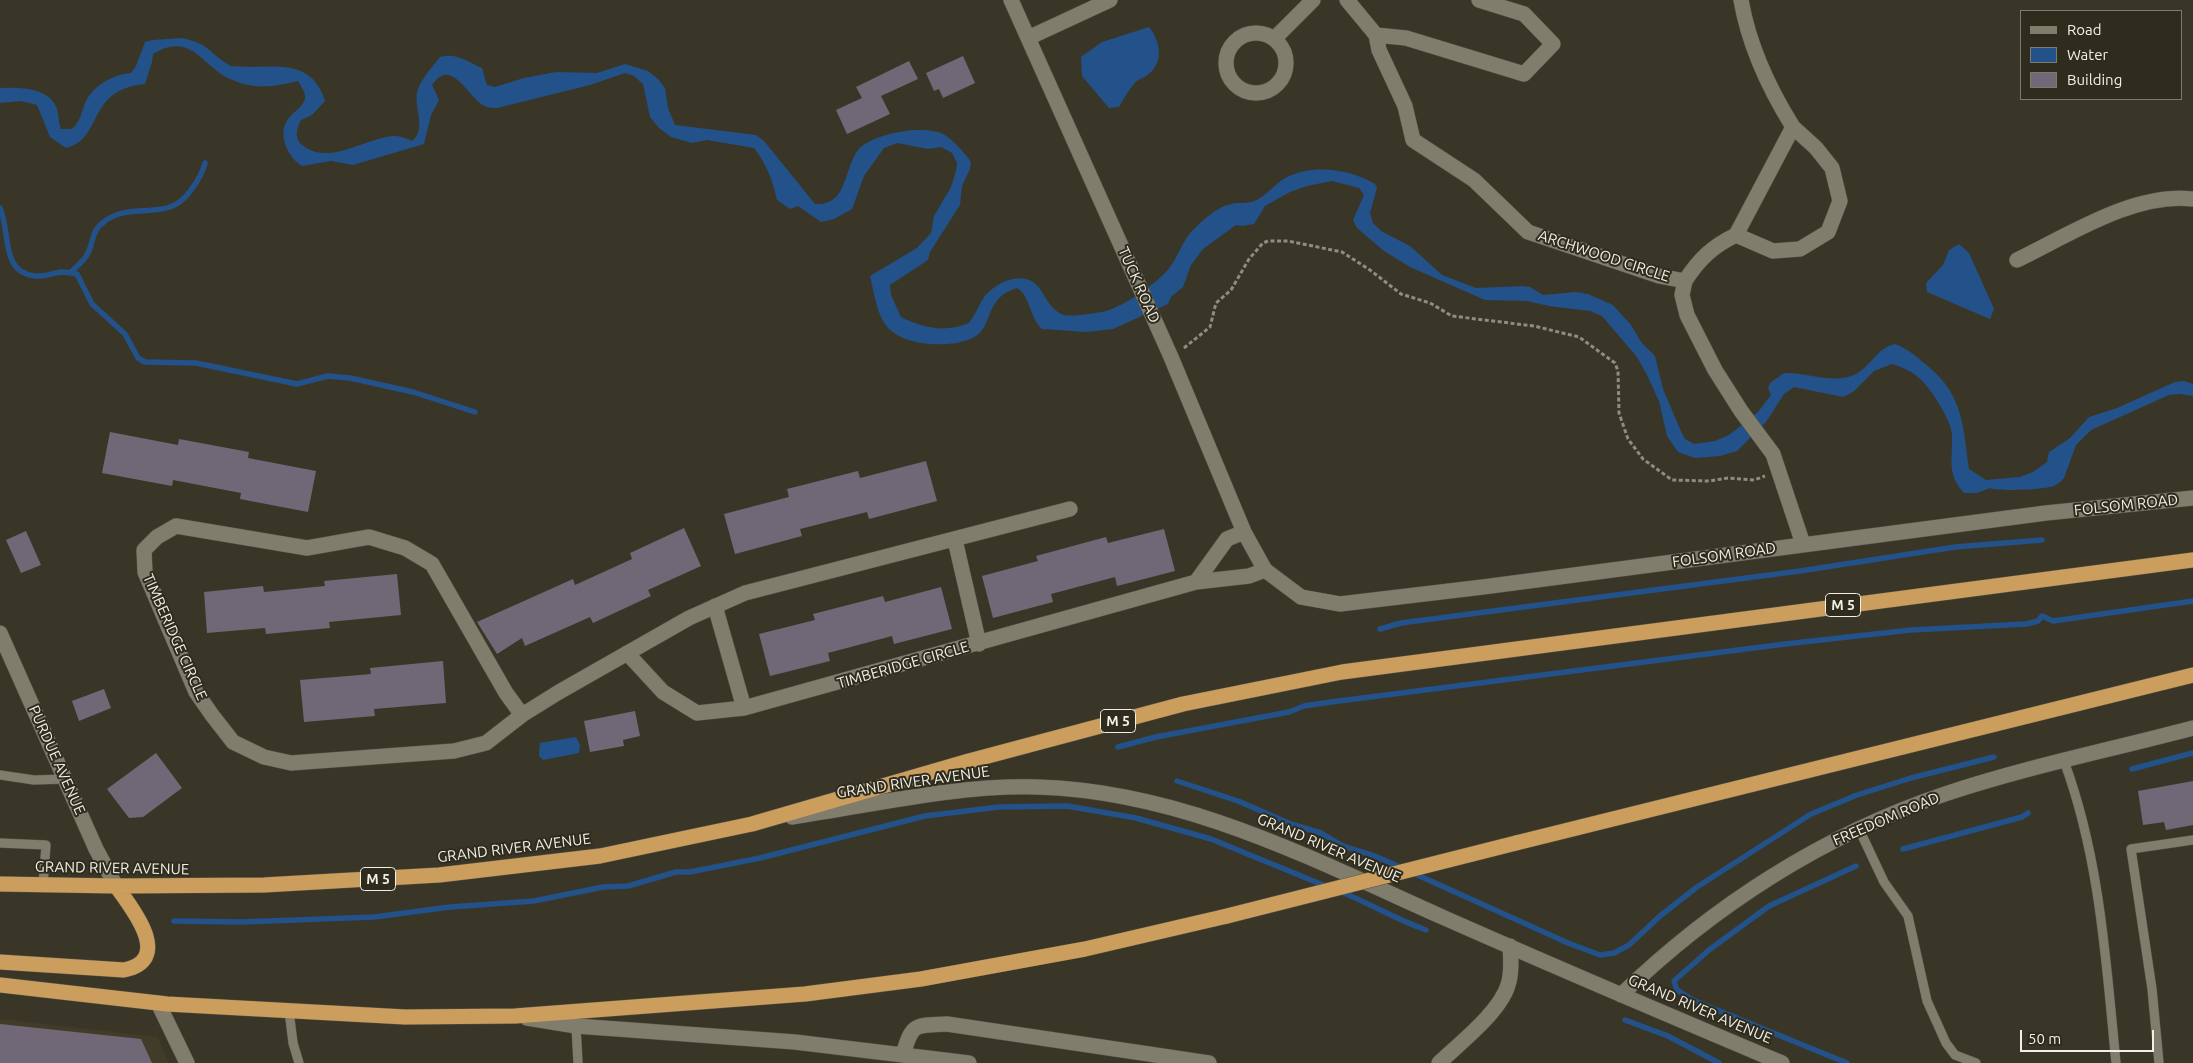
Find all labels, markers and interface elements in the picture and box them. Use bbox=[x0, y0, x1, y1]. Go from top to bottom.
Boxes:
legend bbox=[2020, 10, 2183, 100]
text: Road bbox=[2067, 21, 2102, 38]
text: Water bbox=[2067, 46, 2108, 63]
text: Building bbox=[2067, 71, 2122, 88]
street label: ARCHWOOD CIRCLE bbox=[1536, 226, 1672, 286]
street label: TUCK ROAD bbox=[1114, 244, 1164, 326]
street label: FOLSOM ROAD bbox=[2073, 491, 2179, 519]
street label: FOLSOM ROAD bbox=[1671, 539, 1777, 571]
street label: TIMBERIDGE CIRCLE bbox=[139, 571, 211, 703]
road number: M 5 bbox=[1826, 594, 1860, 616]
street label: TIMBERIDGE CIRCLE bbox=[835, 638, 971, 692]
street label: PURDUE AVENUE bbox=[25, 703, 89, 817]
road number: M 5 bbox=[1100, 709, 1136, 732]
street label: GRAND RIVER AVENUE bbox=[835, 762, 991, 802]
street label: FREEDOM ROAD bbox=[1830, 788, 1942, 850]
street label: GRAND RIVER AVENUE bbox=[1254, 810, 1404, 886]
street label: GRAND RIVER AVENUE bbox=[436, 830, 592, 866]
street label: GRAND RIVER AVENUE bbox=[35, 858, 189, 878]
road number: M 5 bbox=[360, 868, 396, 891]
street label: GRAND RIVER AVENUE bbox=[1625, 971, 1775, 1047]
scale bar bbox=[2023, 1020, 2157, 1052]
text: 50 m bbox=[2028, 1030, 2061, 1047]

